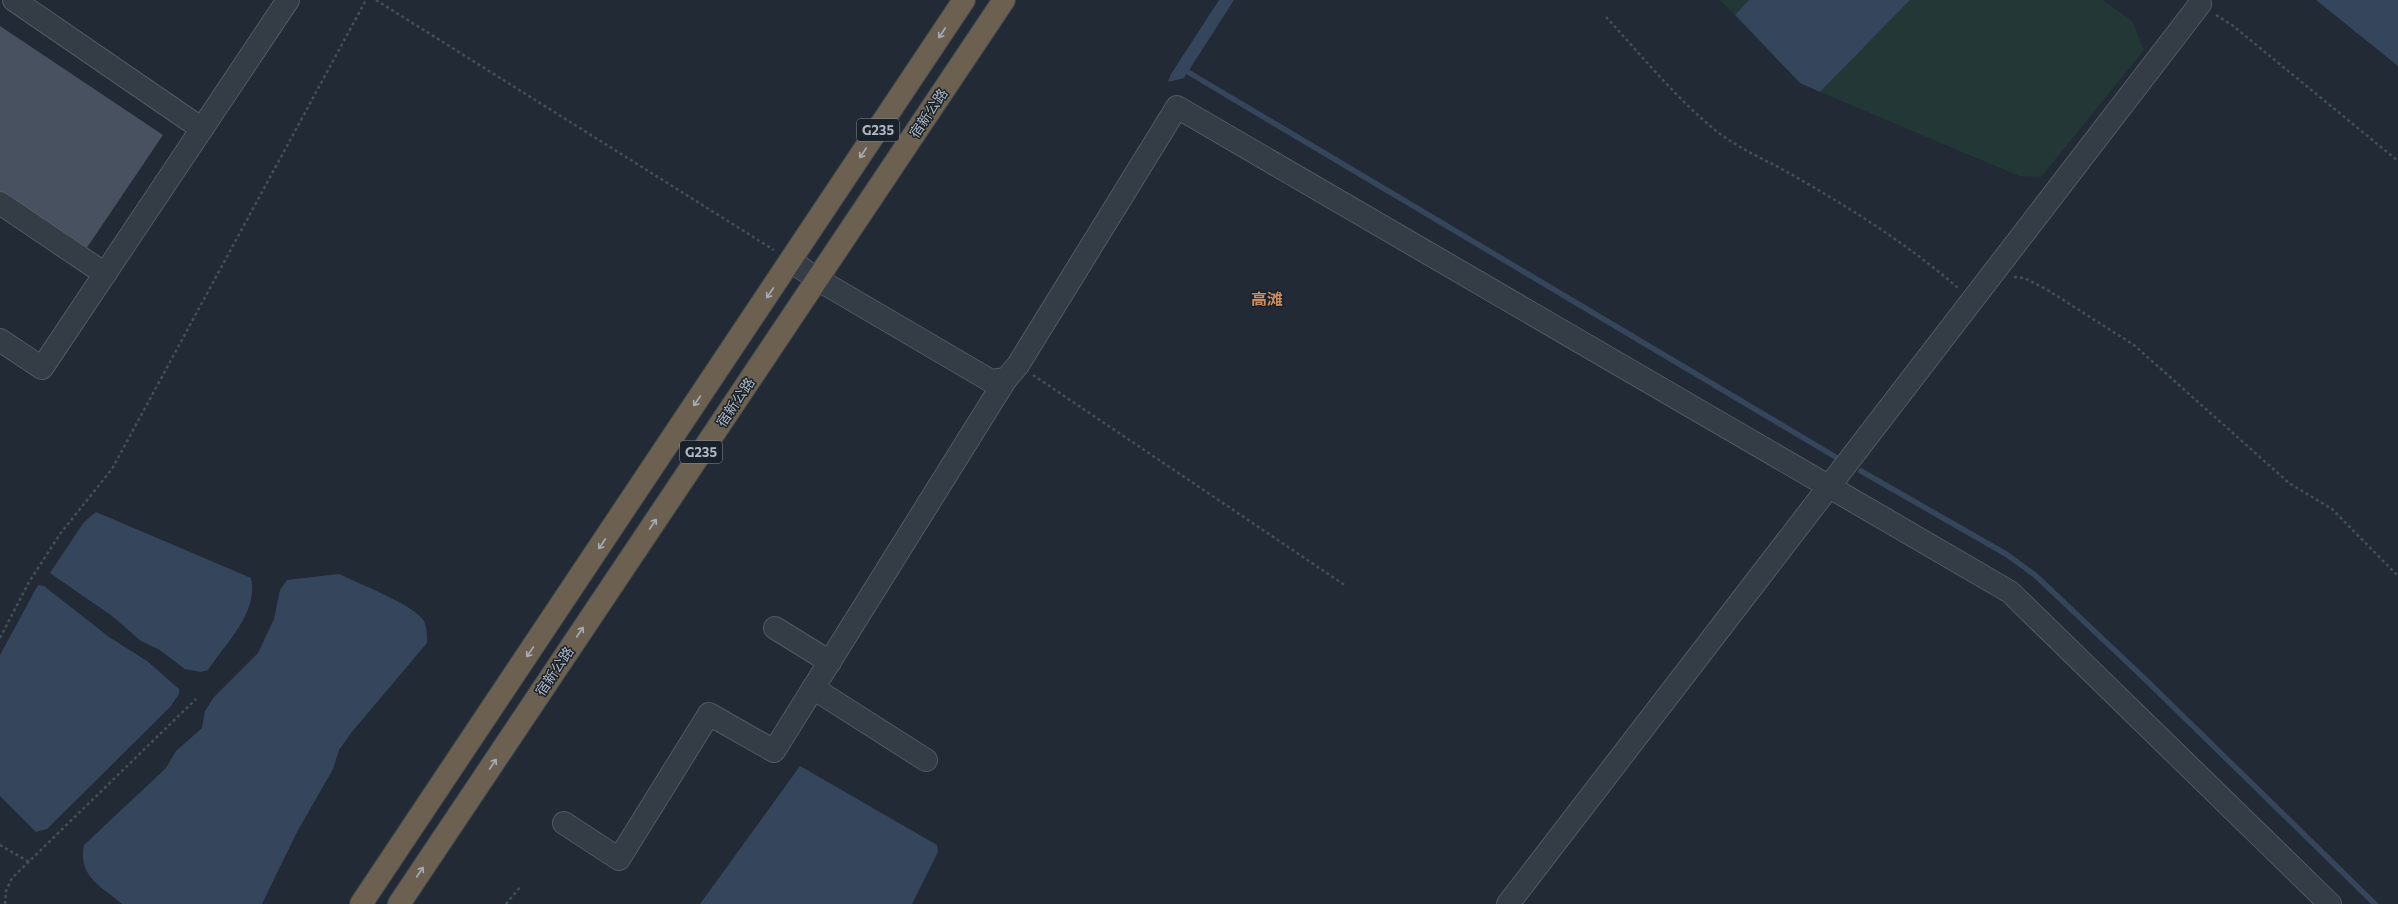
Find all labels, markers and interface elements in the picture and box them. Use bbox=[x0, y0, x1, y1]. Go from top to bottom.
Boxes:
one-way arrow bbox=[938, 27, 946, 38]
street label: 宿新公路 bbox=[905, 85, 951, 141]
road number: G235 bbox=[857, 119, 899, 141]
one-way arrow bbox=[859, 147, 867, 158]
one-way arrow bbox=[766, 287, 774, 298]
district label: 高滩 bbox=[1251, 289, 1283, 308]
street label: 宿新公路 bbox=[712, 374, 758, 430]
one-way arrow bbox=[693, 395, 701, 407]
road number: G235 bbox=[680, 441, 722, 463]
one-way arrow bbox=[649, 519, 657, 530]
one-way arrow bbox=[598, 538, 606, 549]
one-way arrow bbox=[577, 626, 585, 638]
street label: 宿新公路 bbox=[531, 643, 577, 699]
one-way arrow bbox=[525, 646, 533, 658]
one-way arrow bbox=[488, 758, 497, 769]
one-way arrow bbox=[416, 866, 424, 877]

